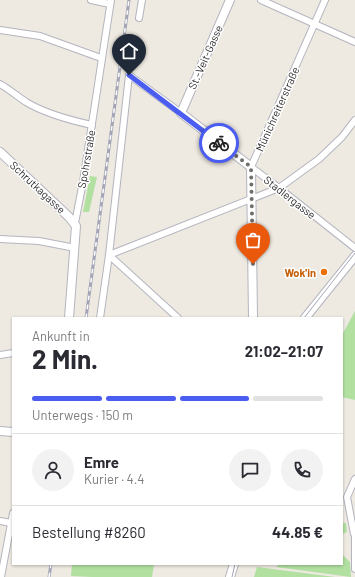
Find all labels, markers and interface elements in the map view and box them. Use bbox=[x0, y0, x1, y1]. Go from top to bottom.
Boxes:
street label: St.-Veit-Gasse bbox=[185, 23, 225, 91]
pin bbox=[112, 34, 146, 75]
icon: home bbox=[118, 40, 140, 62]
street label: Münichreiterstraße bbox=[252, 65, 302, 153]
courier bbox=[199, 123, 239, 163]
street label: Spohrstraße bbox=[74, 129, 98, 189]
icon: bike bbox=[208, 132, 230, 154]
street label: Schrutkagasse bbox=[8, 158, 68, 216]
street label: Stadlergasse bbox=[262, 173, 319, 221]
pin bbox=[236, 223, 270, 264]
icon: bag bbox=[242, 229, 264, 251]
place label: Wok'in bbox=[284, 266, 316, 279]
marker: Wok'in bbox=[319, 267, 329, 277]
text: Ankunft in bbox=[32, 328, 90, 344]
text: 21:02–21:07 bbox=[245, 342, 323, 360]
text: 2 Min. bbox=[32, 343, 98, 374]
text: Unterwegs · 150 m bbox=[32, 407, 133, 423]
button: person bbox=[32, 449, 74, 491]
button: chat bbox=[229, 449, 271, 491]
button: phone bbox=[281, 449, 323, 491]
text: Emre bbox=[84, 453, 119, 471]
text: Kurier · 4.4 bbox=[84, 471, 145, 487]
text: Bestellung #8260 bbox=[32, 523, 146, 541]
text: 44.85 € bbox=[272, 523, 323, 541]

